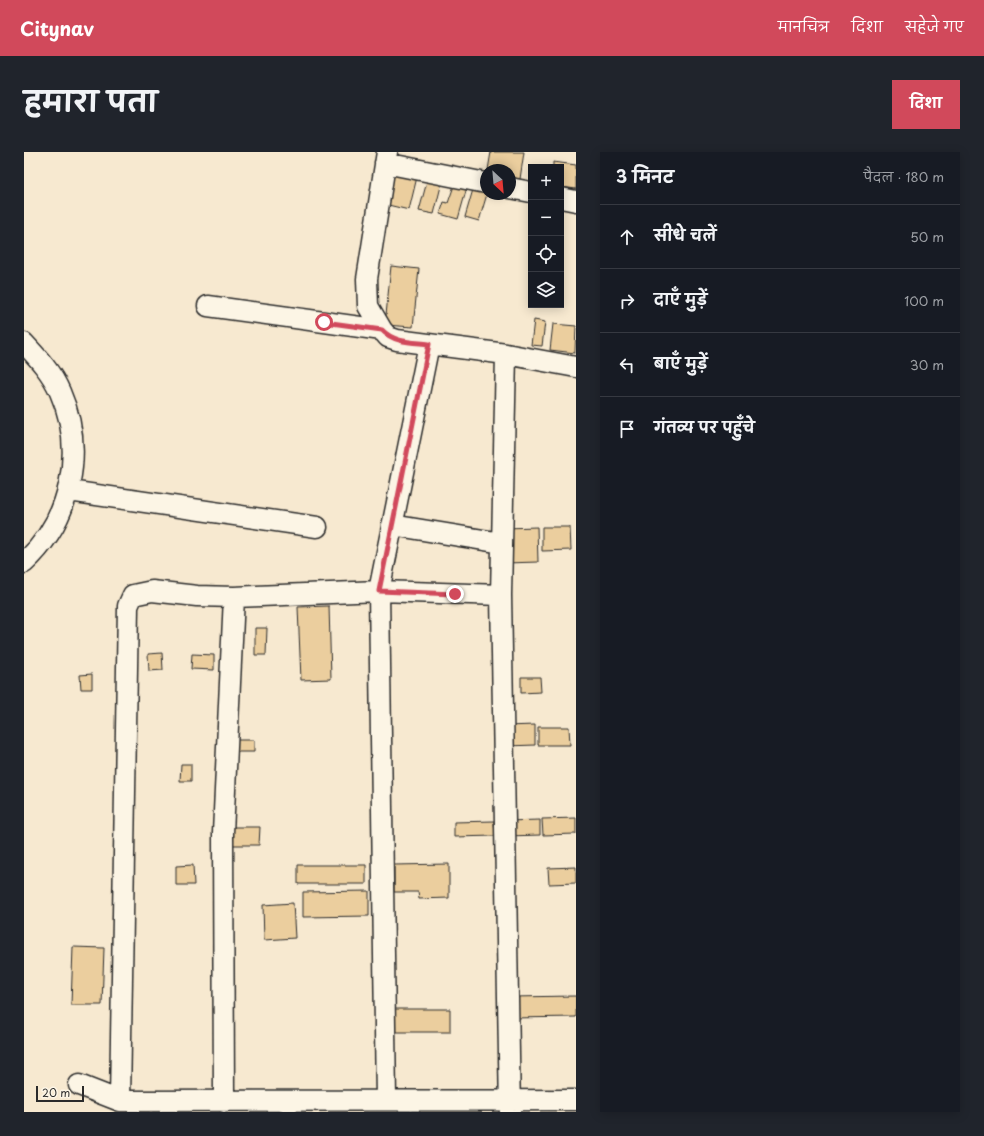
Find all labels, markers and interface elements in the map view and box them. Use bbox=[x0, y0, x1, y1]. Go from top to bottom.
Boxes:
text: Citynav bbox=[20, 14, 94, 42]
text: मानचित्र bbox=[778, 16, 829, 37]
text: दिशा bbox=[851, 16, 883, 37]
text: सहेजे गए bbox=[905, 16, 964, 37]
text: हमारा पता bbox=[24, 79, 157, 122]
button: दिशा bbox=[892, 80, 960, 129]
text: 3 मिनट bbox=[616, 163, 674, 189]
north arrow bbox=[480, 164, 516, 200]
map controls bbox=[528, 164, 564, 308]
button: + bbox=[528, 164, 564, 200]
text: पैदल · 180 m bbox=[863, 167, 944, 186]
button: − bbox=[528, 200, 564, 236]
text: सीधे चलें bbox=[654, 223, 716, 246]
icon: ahead bbox=[616, 226, 638, 248]
text: 50 m bbox=[910, 227, 944, 246]
button: locate bbox=[528, 236, 564, 272]
button: layers bbox=[528, 272, 564, 308]
text: दाएँ मुड़ें bbox=[654, 287, 707, 310]
icon: right bbox=[616, 290, 638, 312]
text: 100 m bbox=[904, 291, 944, 310]
route start bbox=[315, 313, 333, 331]
text: बाएँ मुड़ें bbox=[654, 351, 708, 374]
icon: left bbox=[616, 354, 638, 376]
text: 30 m bbox=[910, 355, 944, 374]
text: गंतव्य पर पहुँचे bbox=[654, 415, 755, 438]
icon: arrive bbox=[616, 418, 638, 440]
route end bbox=[446, 585, 464, 603]
scale bar bbox=[36, 1084, 84, 1103]
text: 20 m bbox=[42, 1084, 70, 1101]

